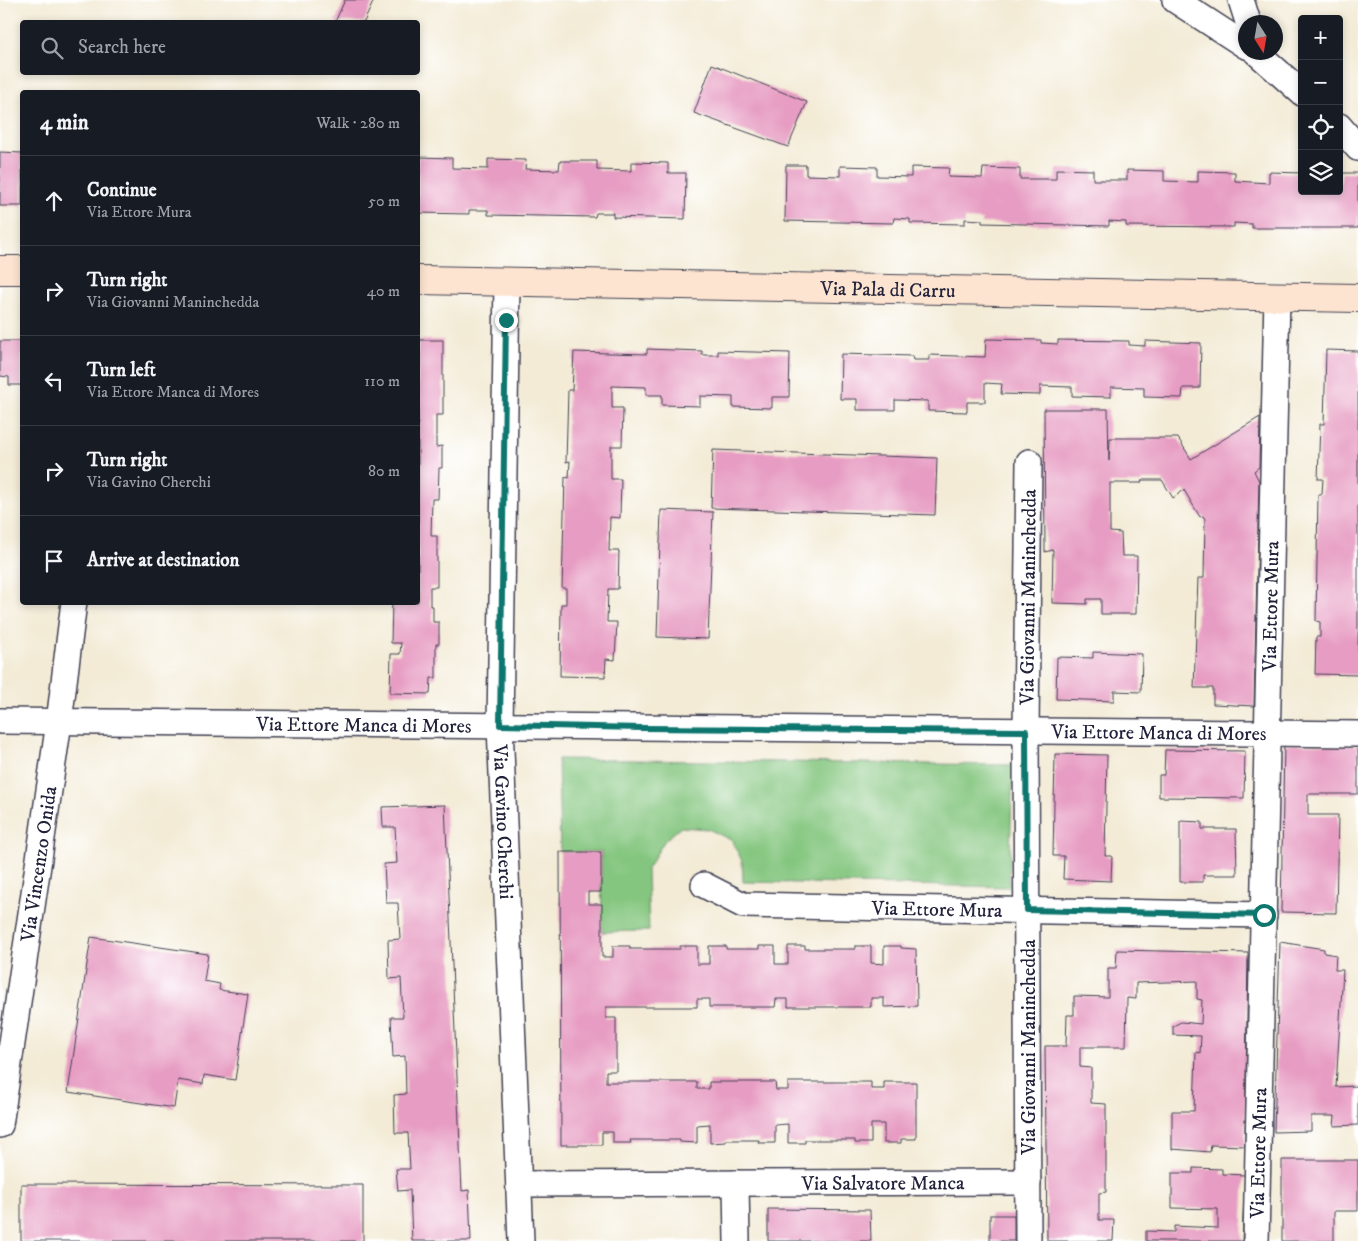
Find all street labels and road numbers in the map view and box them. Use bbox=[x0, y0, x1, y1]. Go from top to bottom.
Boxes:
street label: Via Pala di Carru bbox=[819, 277, 956, 304]
street label: Via Giovanni Maninchedda bbox=[1015, 489, 1043, 706]
street label: Via Ettore Mura bbox=[1258, 540, 1286, 673]
street label: Via Ettore Manca di Mores bbox=[255, 712, 472, 740]
street label: Via Ettore Manca di Mores bbox=[1050, 720, 1267, 747]
street label: Via Gavino Cherchi bbox=[487, 743, 518, 900]
street label: Via Vincenzo Onida bbox=[16, 784, 64, 944]
street label: Via Ettore Mura bbox=[870, 896, 1003, 924]
street label: Via Giovanni Maninchedda bbox=[1017, 939, 1042, 1156]
street label: Via Ettore Mura bbox=[1245, 1087, 1273, 1220]
street label: Via Salvatore Manca bbox=[800, 1171, 965, 1197]

